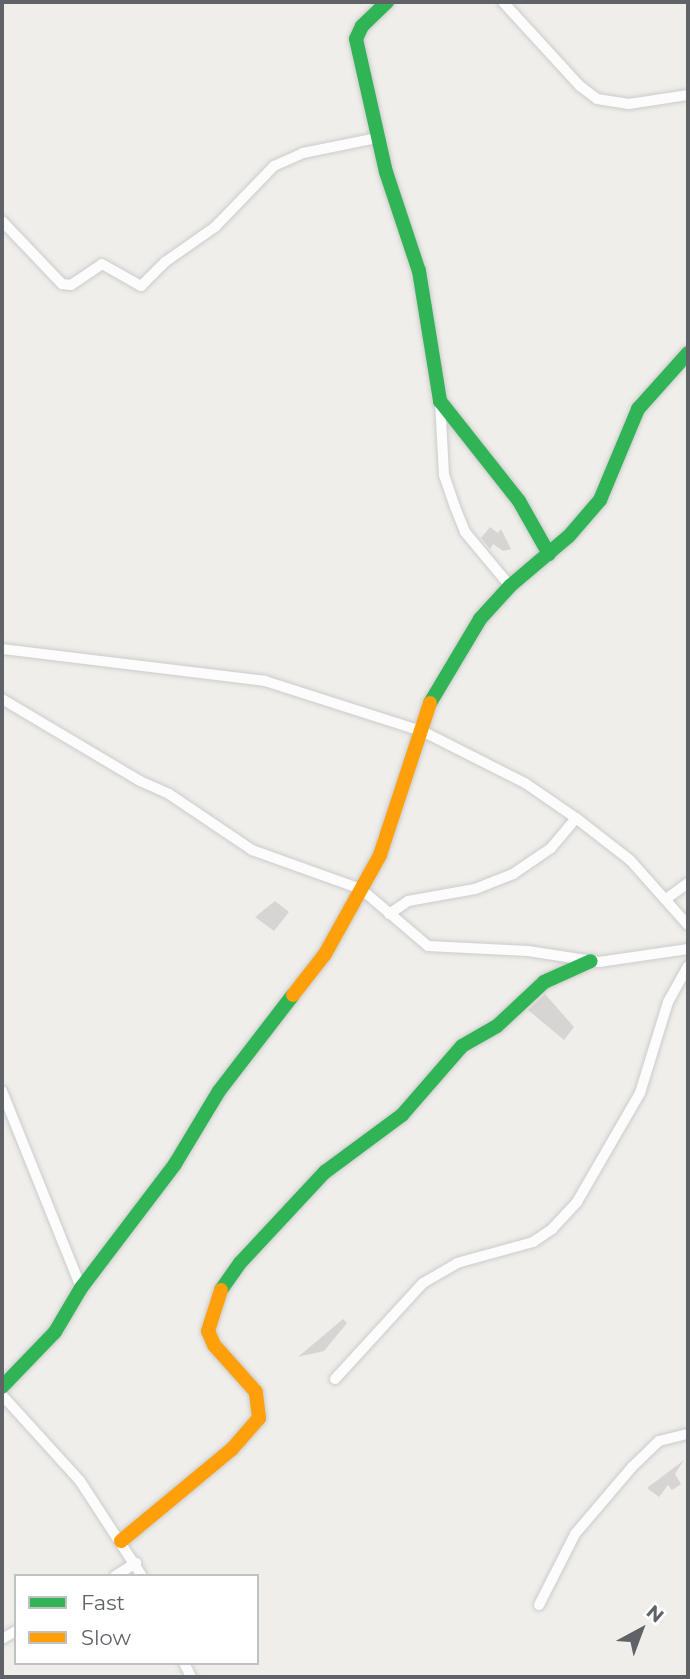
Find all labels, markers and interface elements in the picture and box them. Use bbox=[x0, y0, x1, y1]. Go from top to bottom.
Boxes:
legend bbox=[14, 1574, 259, 1665]
text: Fast bbox=[81, 1590, 125, 1615]
north arrow bbox=[606, 1595, 676, 1665]
text: N bbox=[642, 1600, 668, 1627]
text: Slow bbox=[81, 1625, 131, 1650]

